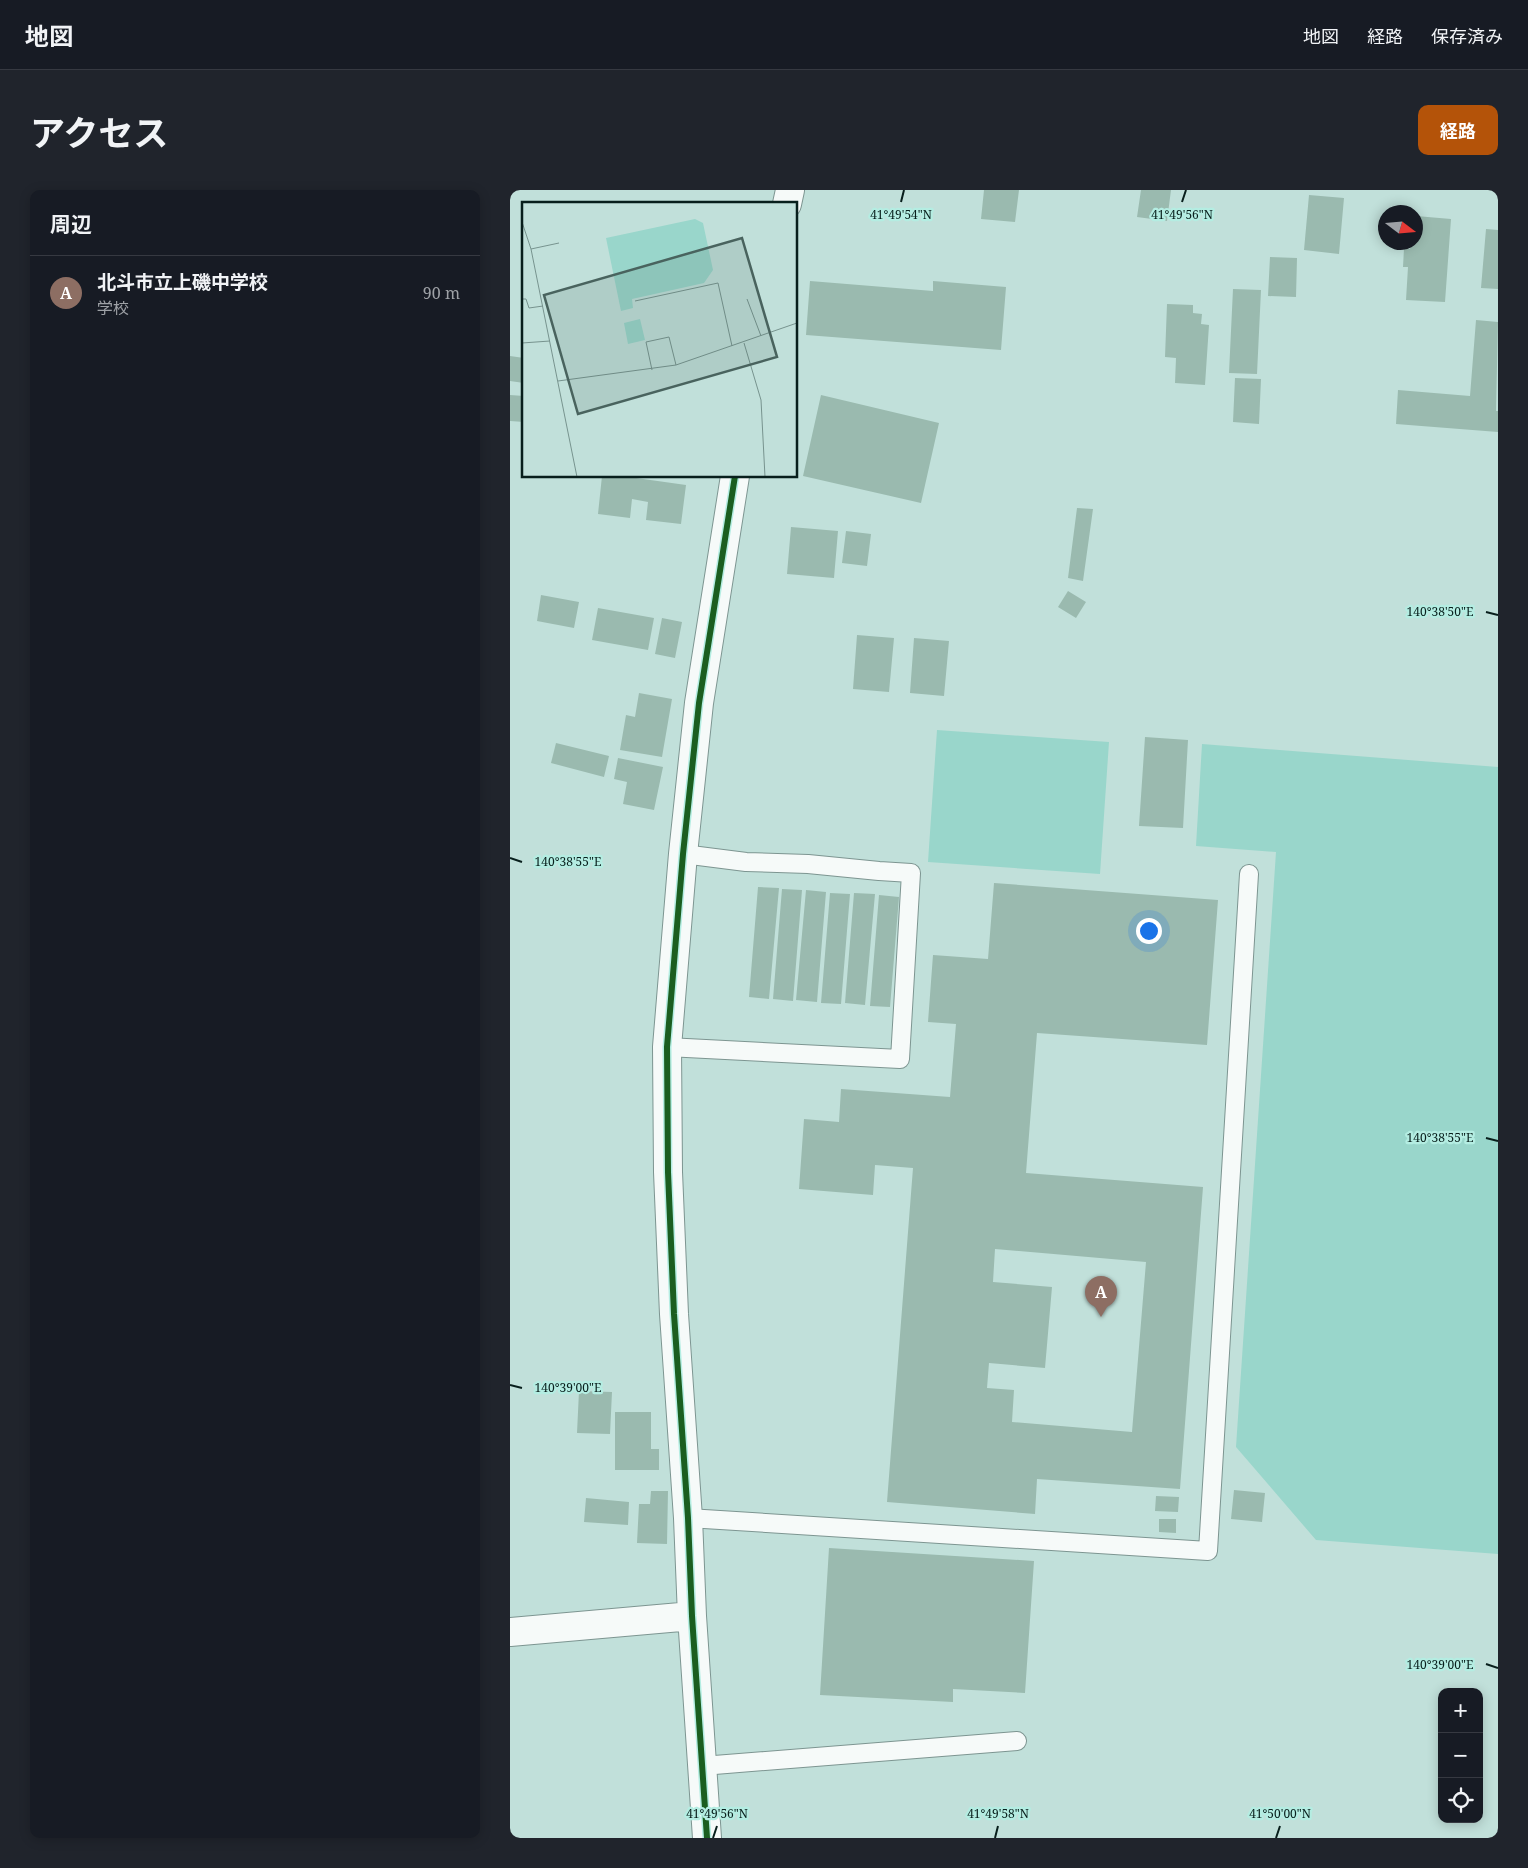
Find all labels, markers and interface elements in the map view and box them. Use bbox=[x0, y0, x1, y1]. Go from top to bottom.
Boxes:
text: 地図 bbox=[25, 19, 73, 52]
text: 地図 bbox=[1303, 24, 1339, 48]
text: 経路 bbox=[1367, 24, 1403, 48]
text: 保存済み bbox=[1431, 24, 1503, 48]
button: 経路 bbox=[1418, 105, 1498, 155]
text: アクセス bbox=[30, 109, 168, 156]
inset map bbox=[522, 202, 798, 478]
north arrow bbox=[1378, 205, 1423, 250]
text: 41°49'54"N bbox=[870, 206, 932, 223]
text: 41°49'56"N bbox=[1151, 206, 1213, 223]
text: 周辺 bbox=[50, 210, 92, 238]
text: 北斗市立上磯中学校 bbox=[97, 269, 268, 295]
text: A bbox=[60, 282, 72, 304]
text: 90 m bbox=[423, 282, 460, 304]
text: 学校 bbox=[97, 297, 129, 319]
text: 140°38'50"E bbox=[1407, 603, 1473, 620]
text: 140°38'55"E bbox=[535, 853, 601, 870]
your location bbox=[1136, 918, 1162, 944]
text: 140°38'55"E bbox=[1407, 1129, 1473, 1146]
pin: A bbox=[1085, 1276, 1117, 1317]
text: 140°39'00"E bbox=[535, 1379, 601, 1396]
text: 140°39'00"E bbox=[1407, 1656, 1473, 1673]
map controls bbox=[1438, 1688, 1483, 1823]
button: + bbox=[1438, 1688, 1483, 1733]
button: − bbox=[1438, 1733, 1483, 1778]
button: locate bbox=[1438, 1778, 1483, 1823]
text: 41°49'56"N bbox=[686, 1805, 748, 1822]
text: 41°49'58"N bbox=[967, 1805, 1029, 1822]
text: 41°50'00"N bbox=[1249, 1805, 1311, 1822]

